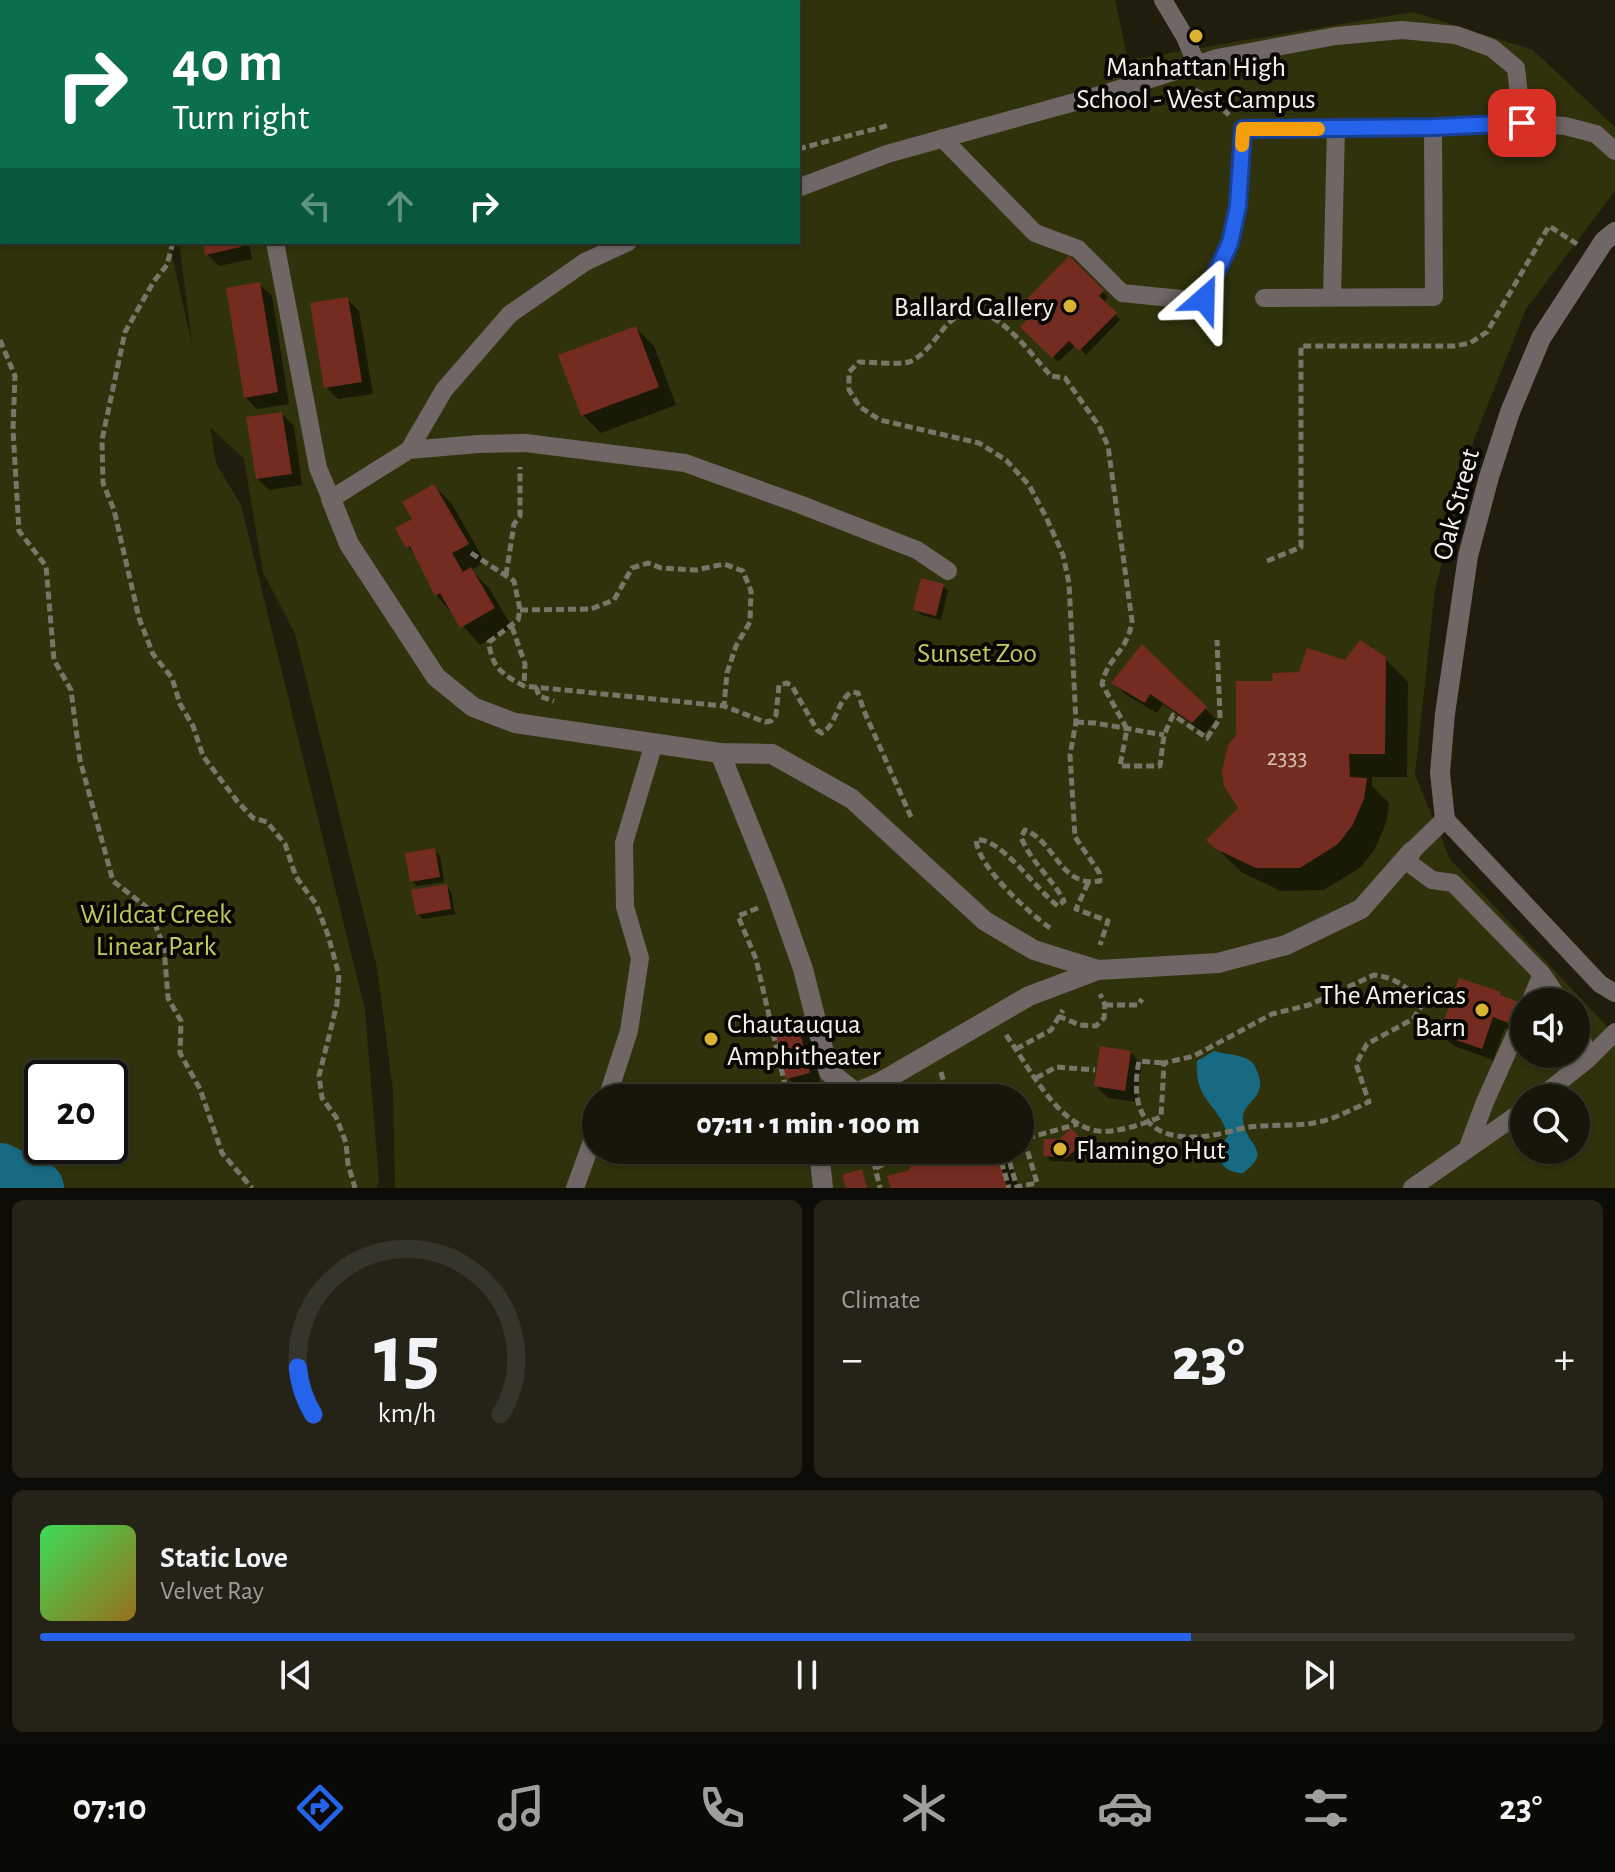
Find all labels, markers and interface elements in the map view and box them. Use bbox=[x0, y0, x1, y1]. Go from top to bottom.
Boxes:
marker: Manhattan High School - West Campus bbox=[1187, 27, 1205, 45]
icon: right bbox=[40, 32, 144, 136]
text: 40 m bbox=[172, 35, 283, 91]
place label: Manhattan High School - West Campus bbox=[1076, 54, 1316, 114]
pin bbox=[1488, 89, 1556, 157]
text: Turn right bbox=[172, 100, 309, 136]
icon: arrive bbox=[1500, 101, 1544, 145]
icon: left bbox=[294, 184, 338, 228]
icon: ahead bbox=[378, 184, 422, 228]
icon: right bbox=[462, 184, 506, 228]
position arrow bbox=[1162, 257, 1246, 341]
place label: Ballard Gallery bbox=[894, 294, 1054, 322]
marker: Ballard Gallery bbox=[1061, 297, 1079, 315]
street label: Oak Street bbox=[1429, 446, 1485, 563]
park label: Sunset Zoo bbox=[917, 640, 1037, 668]
house number: 2333 bbox=[1267, 746, 1307, 770]
park label: Wildcat Creek Linear Park bbox=[80, 901, 232, 961]
place label: The Americas Barn bbox=[1320, 982, 1466, 1042]
map controls bbox=[1510, 988, 1590, 1164]
button: sound bbox=[1510, 988, 1590, 1068]
marker: The Americas Barn bbox=[1473, 1001, 1491, 1019]
place label: Chautauqua Amphitheater bbox=[727, 1011, 881, 1071]
marker: Chautauqua Amphitheater bbox=[702, 1030, 720, 1048]
speed limit sign: 20 bbox=[24, 1060, 128, 1164]
button: search bbox=[1510, 1084, 1590, 1164]
text: 07:11 · 1 min · 100 m bbox=[696, 1109, 920, 1139]
place label: Flamingo Hut bbox=[1076, 1137, 1225, 1165]
marker: Flamingo Hut bbox=[1051, 1140, 1069, 1158]
text: Climate bbox=[842, 1287, 920, 1313]
text: 15 bbox=[374, 1314, 440, 1398]
text: 23° bbox=[1172, 1331, 1245, 1391]
text: − bbox=[842, 1338, 863, 1382]
text: + bbox=[1554, 1338, 1575, 1382]
text: km/h bbox=[377, 1399, 436, 1428]
text: Static Love bbox=[160, 1543, 288, 1573]
text: Velvet Ray bbox=[160, 1578, 264, 1604]
icon: previous bbox=[274, 1653, 318, 1697]
icon: pause bbox=[785, 1653, 829, 1697]
icon: next bbox=[1297, 1653, 1341, 1697]
icon: directions bbox=[292, 1780, 348, 1836]
icon: music bbox=[493, 1780, 549, 1836]
icon: phone bbox=[694, 1780, 750, 1836]
icon: climate bbox=[896, 1780, 952, 1836]
icon: car bbox=[1097, 1780, 1153, 1836]
icon: filters bbox=[1298, 1780, 1354, 1836]
text: 07:10 bbox=[73, 1790, 147, 1826]
text: 23° bbox=[1499, 1790, 1542, 1826]

